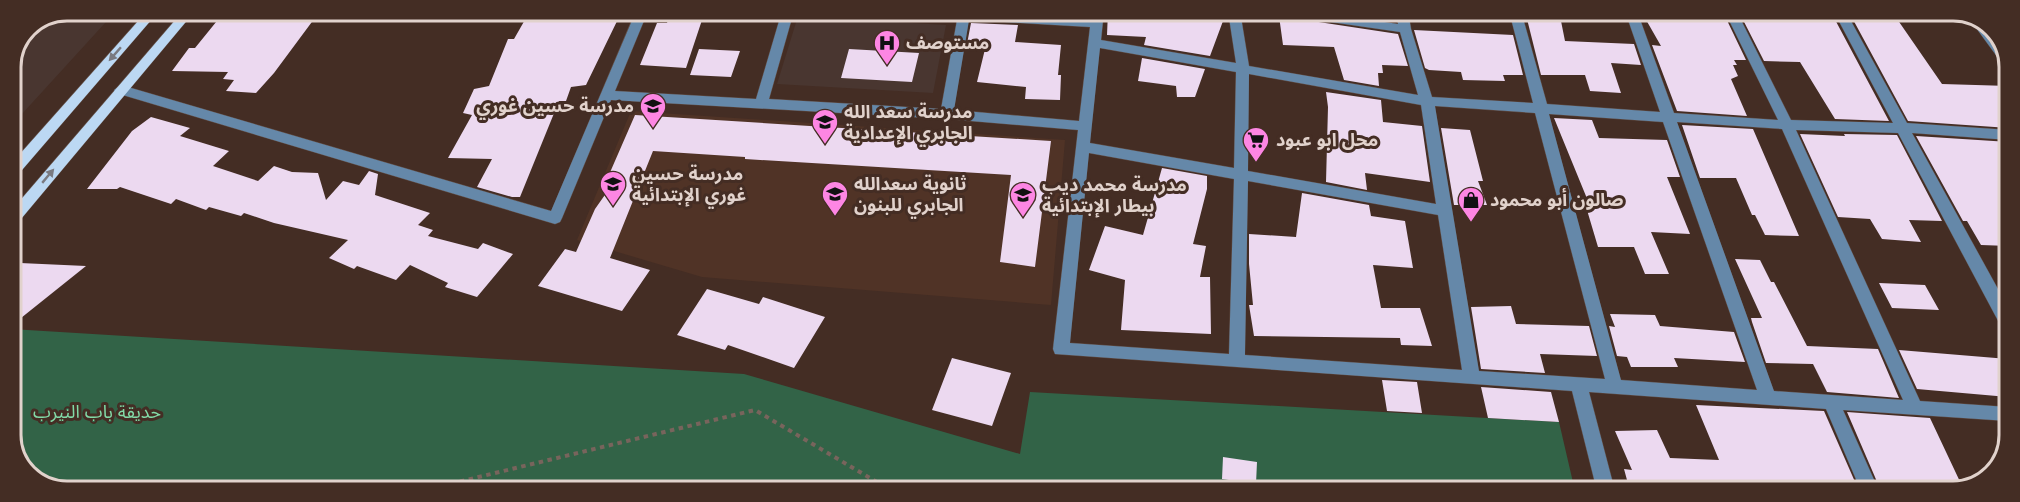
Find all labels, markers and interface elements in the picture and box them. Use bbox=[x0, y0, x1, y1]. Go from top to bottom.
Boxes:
hospital icon: مستوصف bbox=[872, 28, 902, 66]
place label: مستوصف bbox=[906, 33, 989, 53]
one-way arrow bbox=[108, 47, 122, 62]
school or university icon: مدرسة حسين غوري bbox=[638, 91, 668, 129]
place label: مدرسة حسين غوري bbox=[476, 96, 634, 120]
place label: مدرسة سعد الله الجابري الإعدادية bbox=[844, 102, 973, 147]
school or university icon: مدرسة سعد الله الجابري الإعدادية bbox=[810, 107, 840, 145]
supermarket icon: محل ابو عبود bbox=[1241, 125, 1271, 163]
place label: محل ابو عبود bbox=[1276, 130, 1378, 150]
place label: مدرسة حسين غوري الإبتدائية bbox=[632, 164, 746, 209]
one-way arrow bbox=[42, 168, 55, 184]
school or university icon: مدرسة حسين غوري الإبتدائية bbox=[598, 169, 628, 207]
place label: ثانوية سعدالله الجابري للبنون bbox=[854, 174, 967, 219]
place label: مدرسة محمد ديب بيطار الإبتدائية bbox=[1042, 175, 1187, 218]
school or university icon: ثانوية سعدالله الجابري للبنون bbox=[820, 179, 850, 217]
school or university icon: مدرسة محمد ديب بيطار الإبتدائية bbox=[1008, 180, 1038, 218]
shop icon: صالون أبو محمود bbox=[1456, 185, 1486, 223]
place label: صالون أبو محمود bbox=[1490, 187, 1624, 210]
park label: حديقة باب النيرب bbox=[33, 402, 161, 423]

